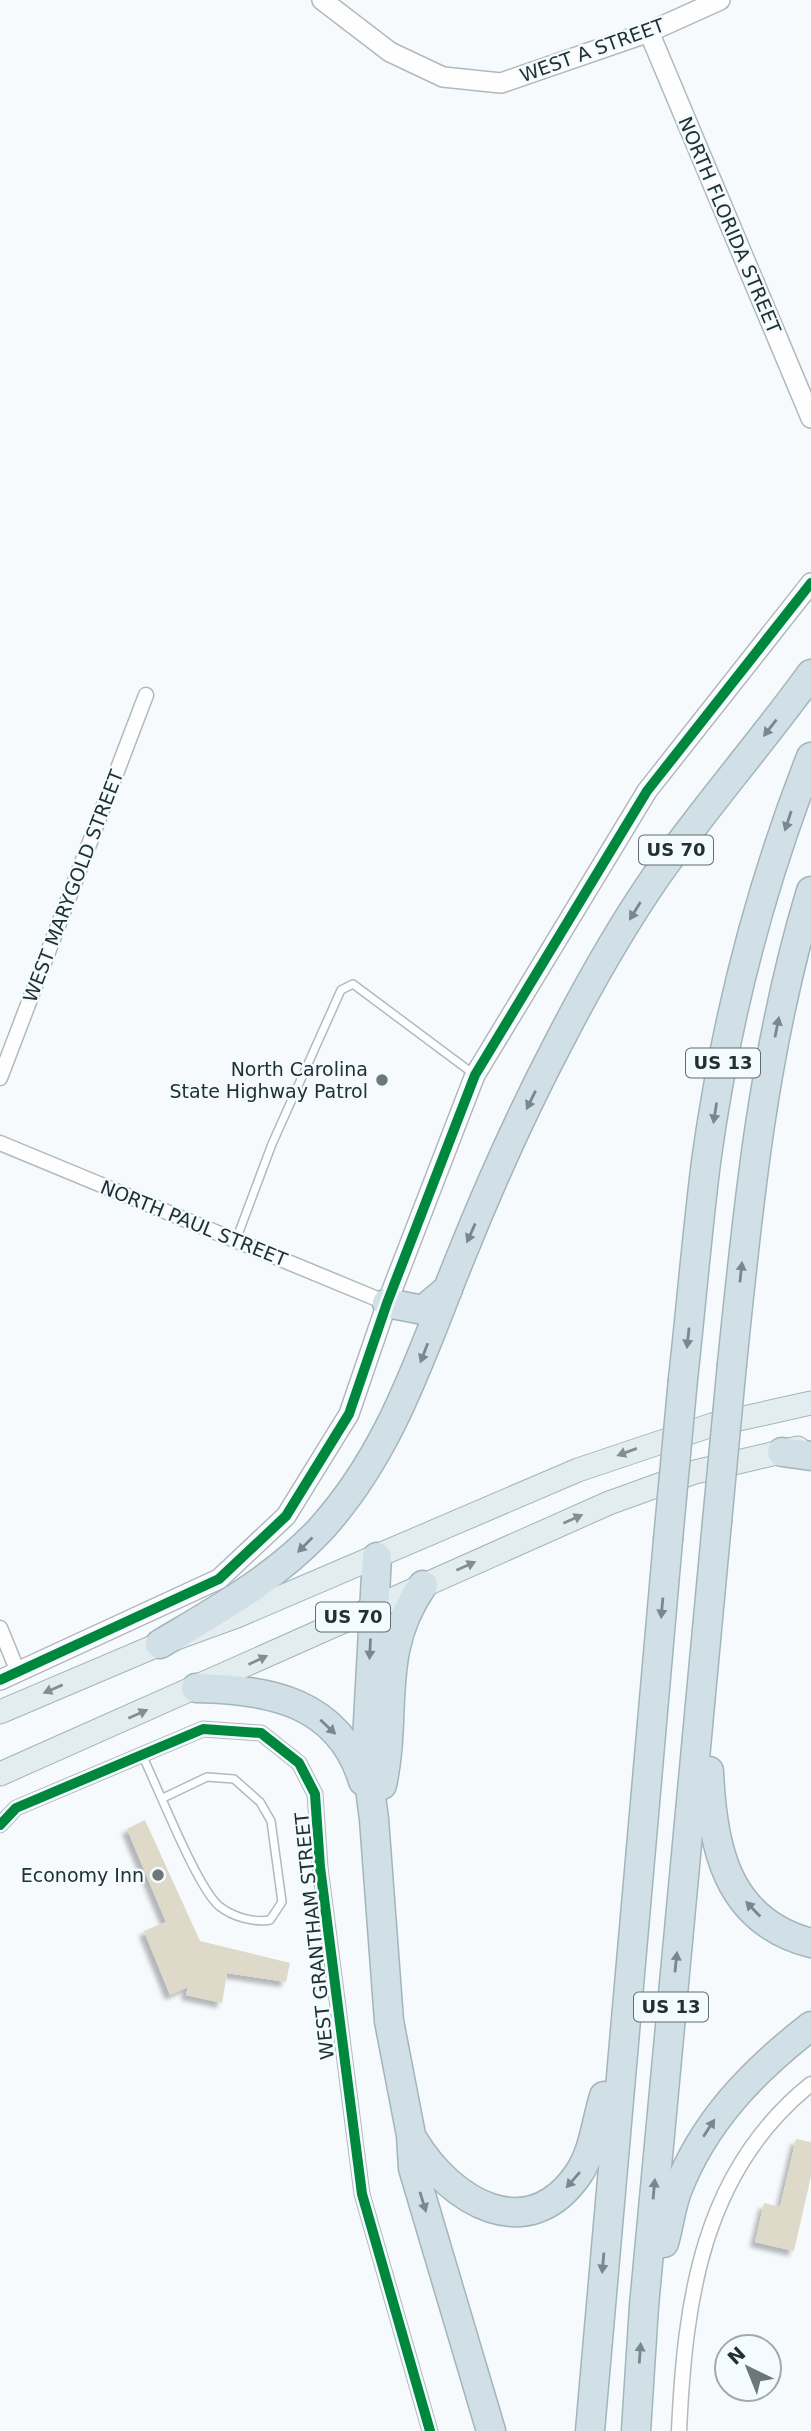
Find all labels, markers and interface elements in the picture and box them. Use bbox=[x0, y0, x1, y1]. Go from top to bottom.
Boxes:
street label: WEST A STREET bbox=[517, 14, 668, 86]
street label: NORTH FLORIDA STREET bbox=[674, 113, 786, 337]
one-way arrow bbox=[763, 719, 778, 737]
street label: WEST MARYGOLD STREET bbox=[18, 766, 128, 1005]
one-way arrow bbox=[782, 811, 792, 832]
road number: US 70 bbox=[639, 836, 713, 864]
one-way arrow bbox=[628, 901, 641, 921]
one-way arrow bbox=[772, 1016, 783, 1038]
road number: US 13 bbox=[686, 1048, 760, 1078]
place label: North Carolina State Highway Patrol bbox=[170, 1058, 368, 1102]
marker: North Carolina State Highway Patrol bbox=[374, 1072, 390, 1088]
one-way arrow bbox=[525, 1090, 536, 1110]
one-way arrow bbox=[709, 1102, 720, 1124]
street label: NORTH PAUL STREET bbox=[98, 1175, 291, 1271]
one-way arrow bbox=[465, 1223, 477, 1243]
one-way arrow bbox=[736, 1261, 747, 1283]
one-way arrow bbox=[682, 1328, 693, 1350]
one-way arrow bbox=[418, 1343, 429, 1364]
one-way arrow bbox=[617, 1447, 638, 1458]
one-way arrow bbox=[563, 1513, 583, 1525]
one-way arrow bbox=[297, 1536, 314, 1552]
one-way arrow bbox=[455, 1560, 476, 1571]
one-way arrow bbox=[656, 1597, 667, 1619]
road number: US 70 bbox=[316, 1602, 390, 1632]
one-way arrow bbox=[365, 1638, 376, 1660]
one-way arrow bbox=[248, 1654, 268, 1666]
one-way arrow bbox=[42, 1684, 63, 1695]
one-way arrow bbox=[128, 1708, 148, 1720]
one-way arrow bbox=[319, 1719, 336, 1735]
street label: WEST GRANTHAM STREET bbox=[290, 1811, 338, 2061]
place label: Economy Inn bbox=[21, 1864, 144, 1886]
marker: Economy Inn bbox=[150, 1867, 166, 1883]
one-way arrow bbox=[746, 1901, 762, 1918]
one-way arrow bbox=[671, 1951, 682, 1973]
road number: US 13 bbox=[634, 1993, 708, 2022]
one-way arrow bbox=[702, 2118, 715, 2137]
one-way arrow bbox=[565, 2171, 580, 2189]
one-way arrow bbox=[649, 2178, 660, 2200]
one-way arrow bbox=[419, 2192, 429, 2213]
one-way arrow bbox=[597, 2252, 608, 2274]
north arrow bbox=[713, 2333, 783, 2403]
one-way arrow bbox=[635, 2342, 646, 2364]
text: N bbox=[723, 2342, 750, 2369]

